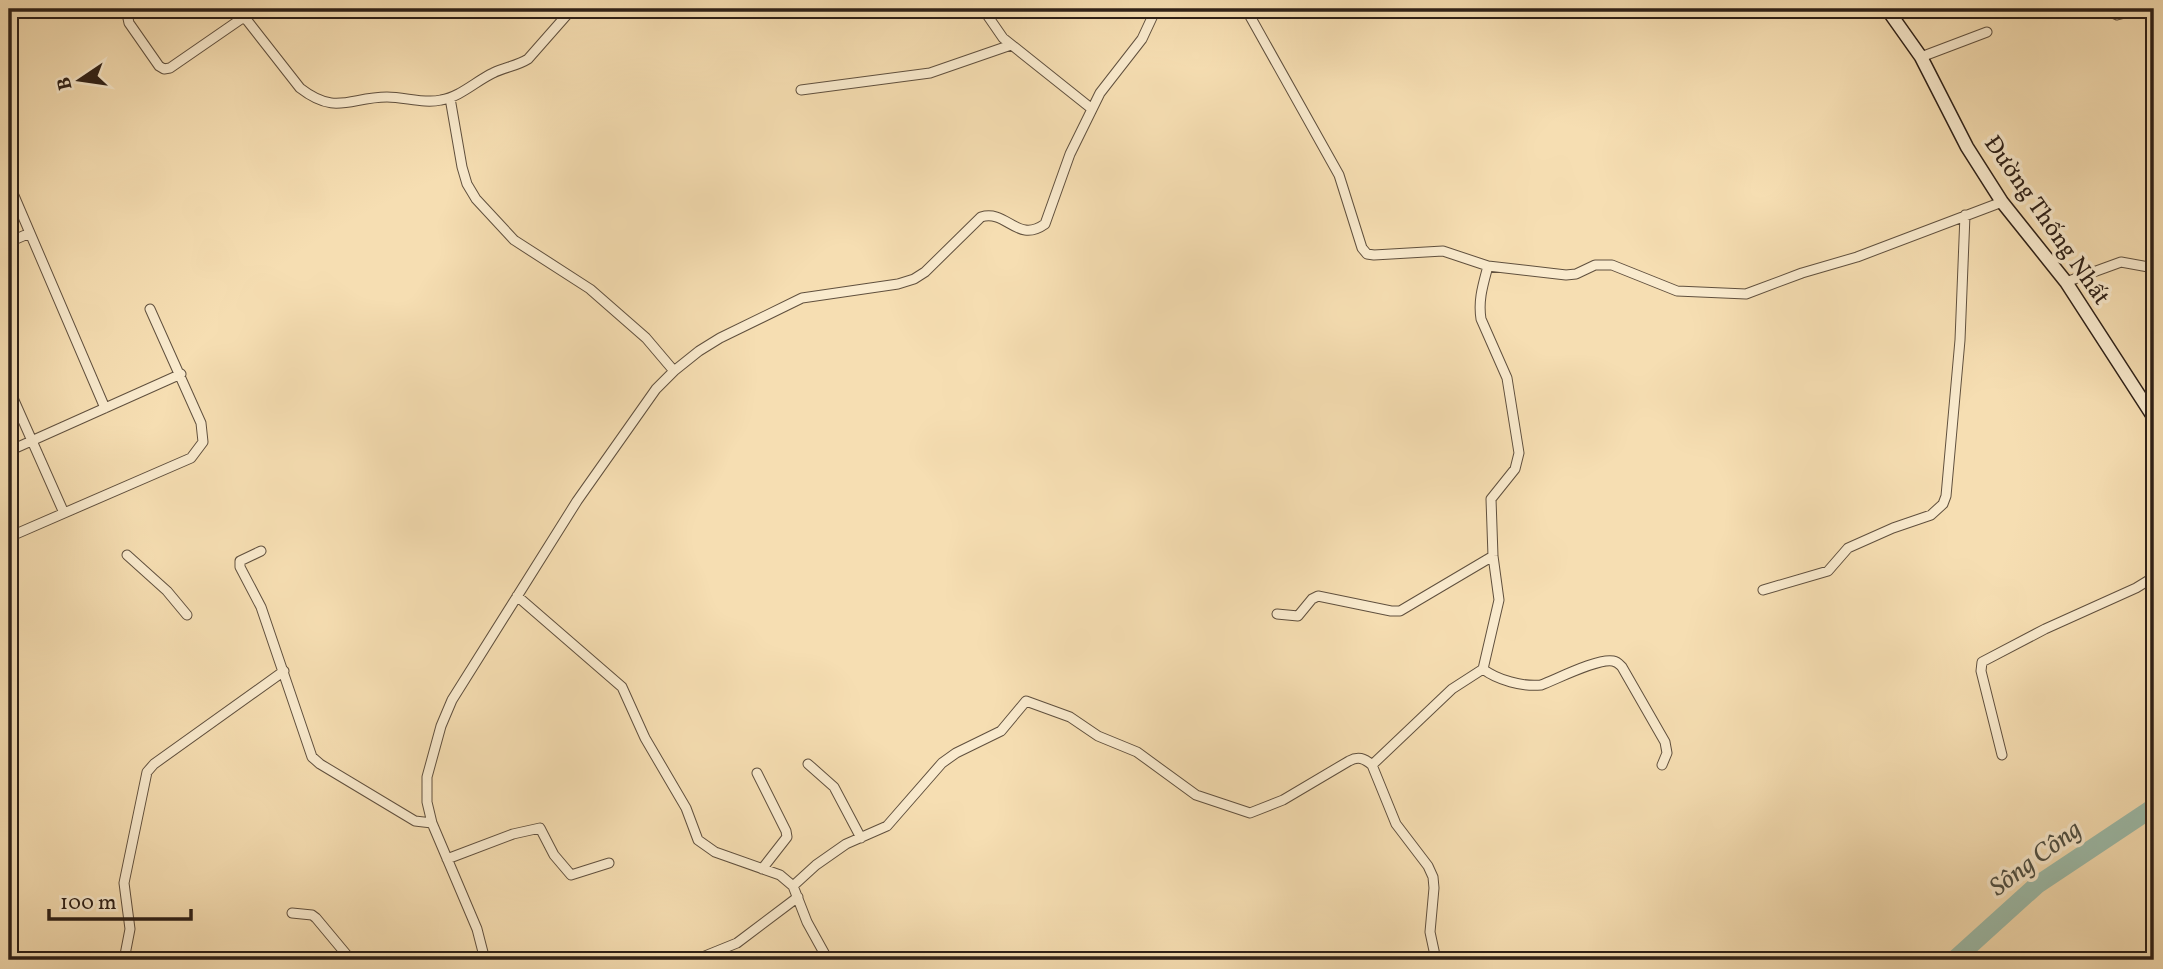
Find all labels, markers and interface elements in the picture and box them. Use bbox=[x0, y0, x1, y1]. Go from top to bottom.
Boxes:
north arrow bbox=[46, 46, 116, 116]
text: B bbox=[51, 74, 79, 93]
street label: Đường Thống Nhất bbox=[1975, 129, 2117, 313]
water label: Sông Công bbox=[1983, 812, 2089, 906]
scale bar bbox=[49, 878, 191, 922]
text: 100 m bbox=[60, 889, 117, 918]

